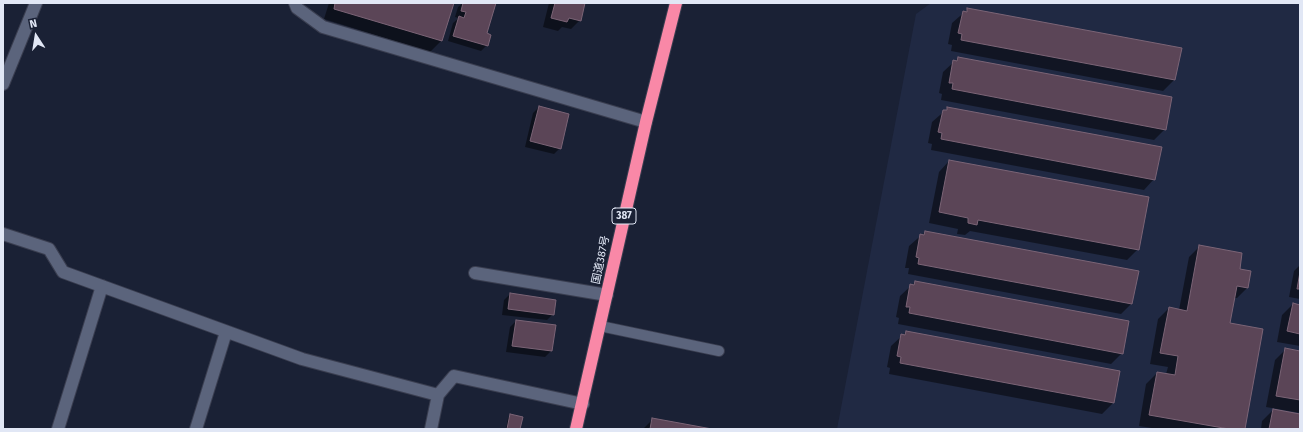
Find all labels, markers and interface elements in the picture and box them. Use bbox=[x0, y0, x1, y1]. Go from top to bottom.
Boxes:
north arrow bbox=[16, 16, 56, 56]
text: N bbox=[28, 17, 38, 31]
road number: 387 bbox=[612, 208, 636, 224]
street label: 国道387号 bbox=[589, 235, 613, 285]

